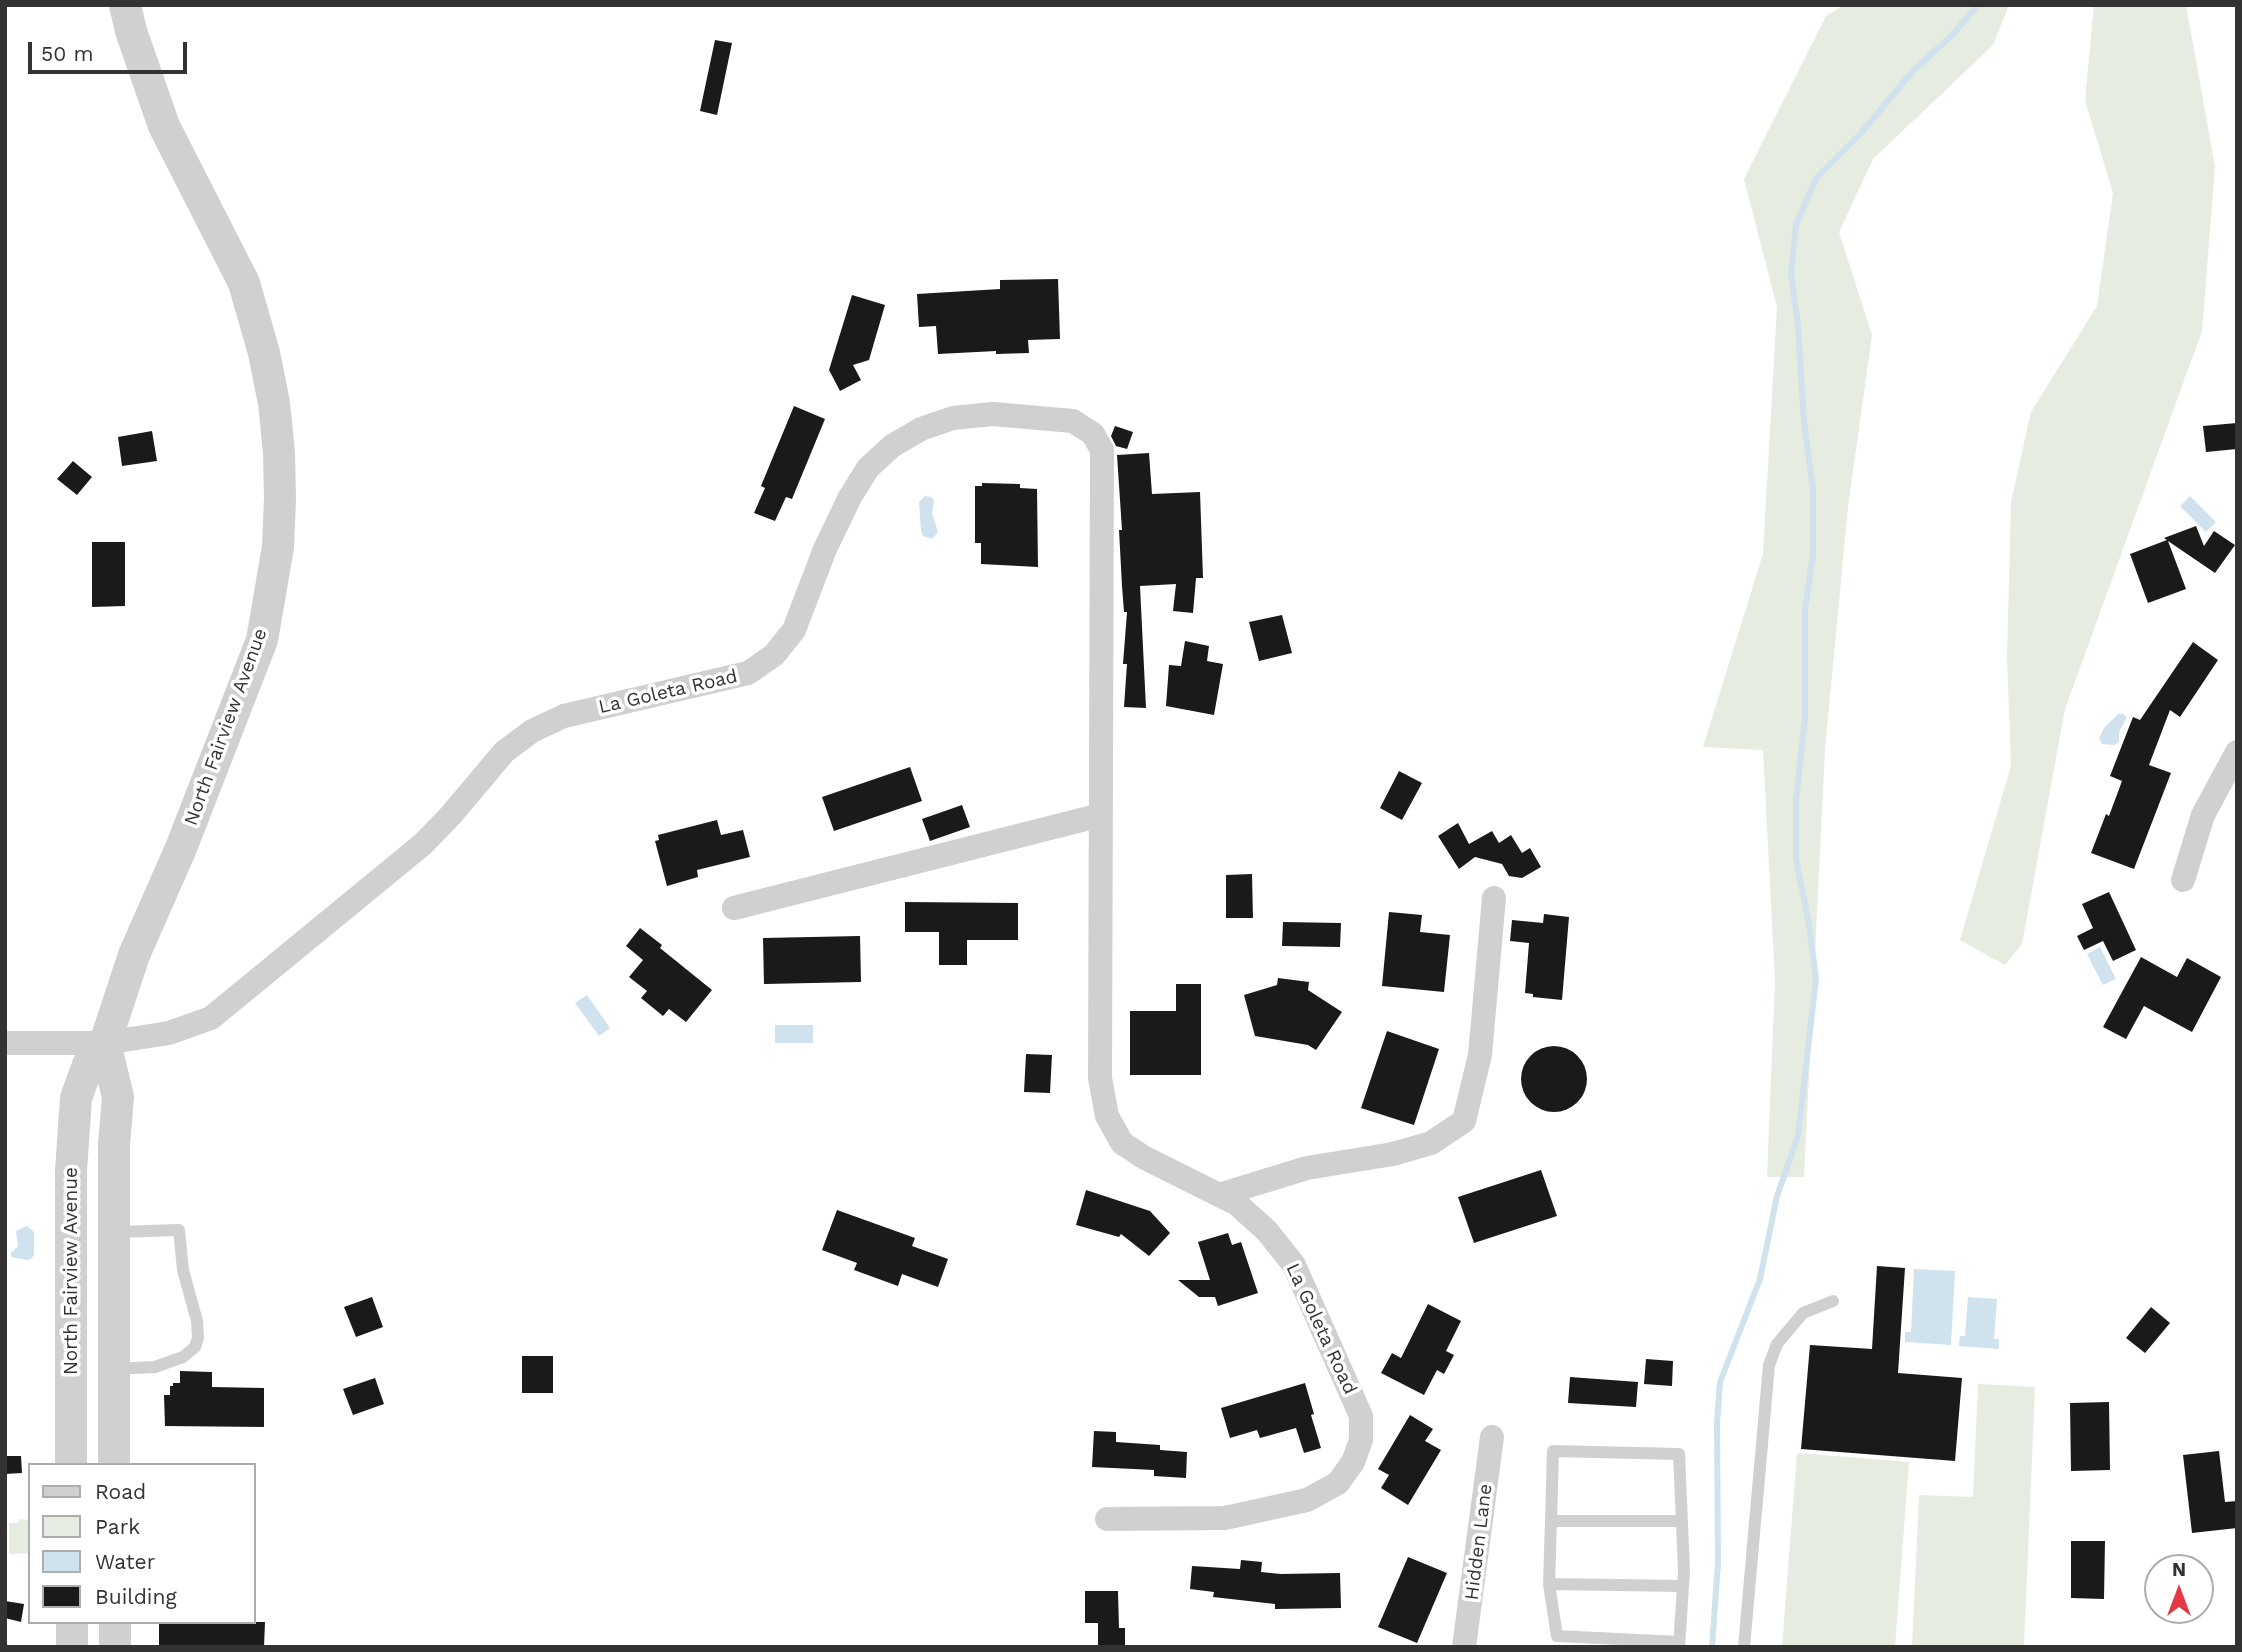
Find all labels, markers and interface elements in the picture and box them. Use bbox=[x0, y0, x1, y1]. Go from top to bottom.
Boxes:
scale bar bbox=[32, 28, 191, 72]
text: 50 m bbox=[41, 41, 93, 66]
street label: North Fairview Avenue bbox=[180, 625, 272, 829]
street label: La Goleta Road bbox=[596, 665, 740, 719]
street label: North Fairview Avenue bbox=[60, 1167, 82, 1375]
street label: La Goleta Road bbox=[1281, 1260, 1361, 1398]
legend bbox=[28, 1463, 256, 1624]
text: Road bbox=[95, 1479, 146, 1504]
street label: Hidden Lane bbox=[1461, 1483, 1497, 1601]
text: Park bbox=[95, 1514, 140, 1539]
text: Water bbox=[95, 1549, 155, 1574]
north arrow bbox=[2144, 1554, 2214, 1624]
text: N bbox=[2172, 1558, 2186, 1581]
text: Building bbox=[95, 1584, 177, 1609]

